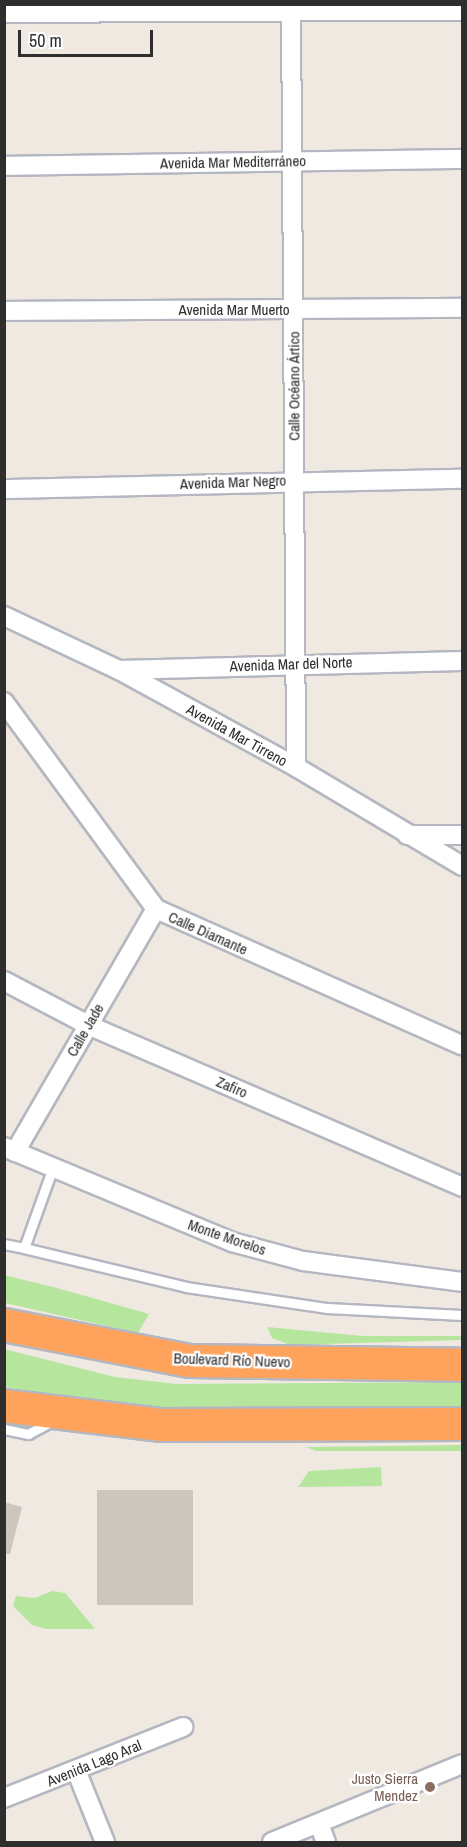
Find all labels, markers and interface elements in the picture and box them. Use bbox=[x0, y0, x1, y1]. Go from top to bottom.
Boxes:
scale bar bbox=[21, 18, 156, 56]
text: 50 m bbox=[29, 28, 62, 53]
street label: Avenida Mar Mediterráneo bbox=[160, 152, 306, 172]
street label: Avenida Mar Muerto bbox=[178, 301, 290, 319]
street label: Calle Océano Ártico bbox=[285, 331, 303, 441]
street label: Avenida Mar Negro bbox=[179, 471, 287, 493]
street label: Avenida Mar del Norte bbox=[229, 653, 353, 675]
street label: Avenida Mar Tirreno bbox=[184, 700, 290, 770]
street label: Calle Diamante bbox=[166, 908, 250, 958]
street label: Calle Jade bbox=[63, 1000, 107, 1060]
street label: Zafiro bbox=[214, 1072, 250, 1102]
street label: Monte Morelos bbox=[186, 1215, 268, 1259]
street label: Boulevard Río Nuevo bbox=[173, 1349, 291, 1371]
street label: Avenida Lago Aral bbox=[44, 1736, 144, 1790]
place label: Justo Sierra Mendez bbox=[352, 1769, 418, 1804]
marker: Justo Sierra Mendez bbox=[423, 1780, 437, 1794]

